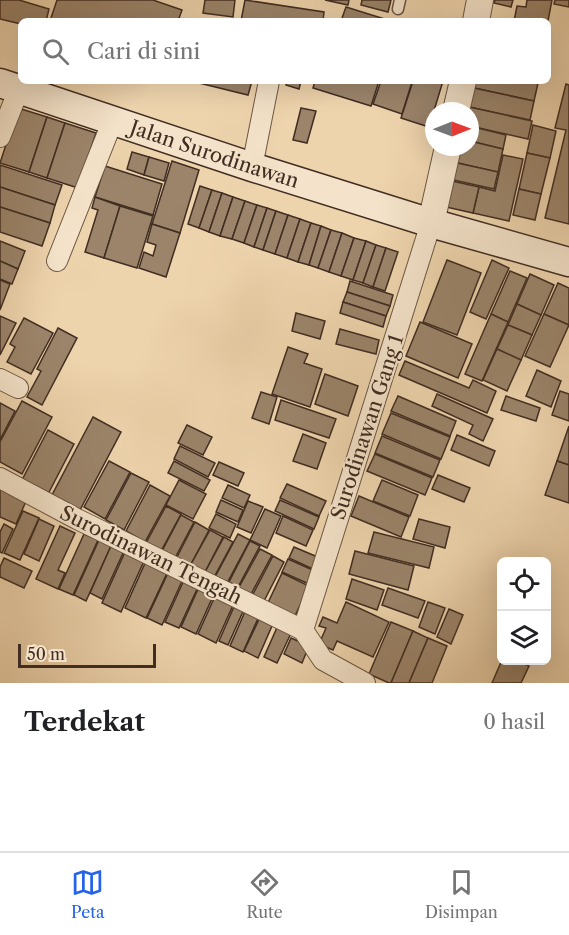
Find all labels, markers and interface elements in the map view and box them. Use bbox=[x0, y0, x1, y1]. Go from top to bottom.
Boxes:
search box bbox=[18, 18, 551, 84]
icon: search bbox=[39, 35, 72, 68]
text: Cari di sini bbox=[87, 38, 200, 65]
north arrow bbox=[425, 102, 479, 156]
street label: Jalan Surodinawan bbox=[124, 114, 302, 193]
street label: Surodinawan Gang 1 bbox=[326, 331, 408, 523]
street label: Surodinawan Tengah bbox=[56, 500, 246, 610]
map controls bbox=[497, 557, 551, 665]
button: locate bbox=[497, 557, 551, 611]
button: layers bbox=[497, 611, 551, 665]
scale bar bbox=[18, 641, 156, 668]
text: 50 m bbox=[27, 644, 65, 664]
text: Terdekat bbox=[24, 706, 145, 738]
text: 0 hasil bbox=[483, 710, 545, 734]
tab: Peta bbox=[71, 866, 104, 922]
tab: Rute bbox=[247, 866, 283, 922]
tab: Disimpan bbox=[425, 866, 498, 922]

